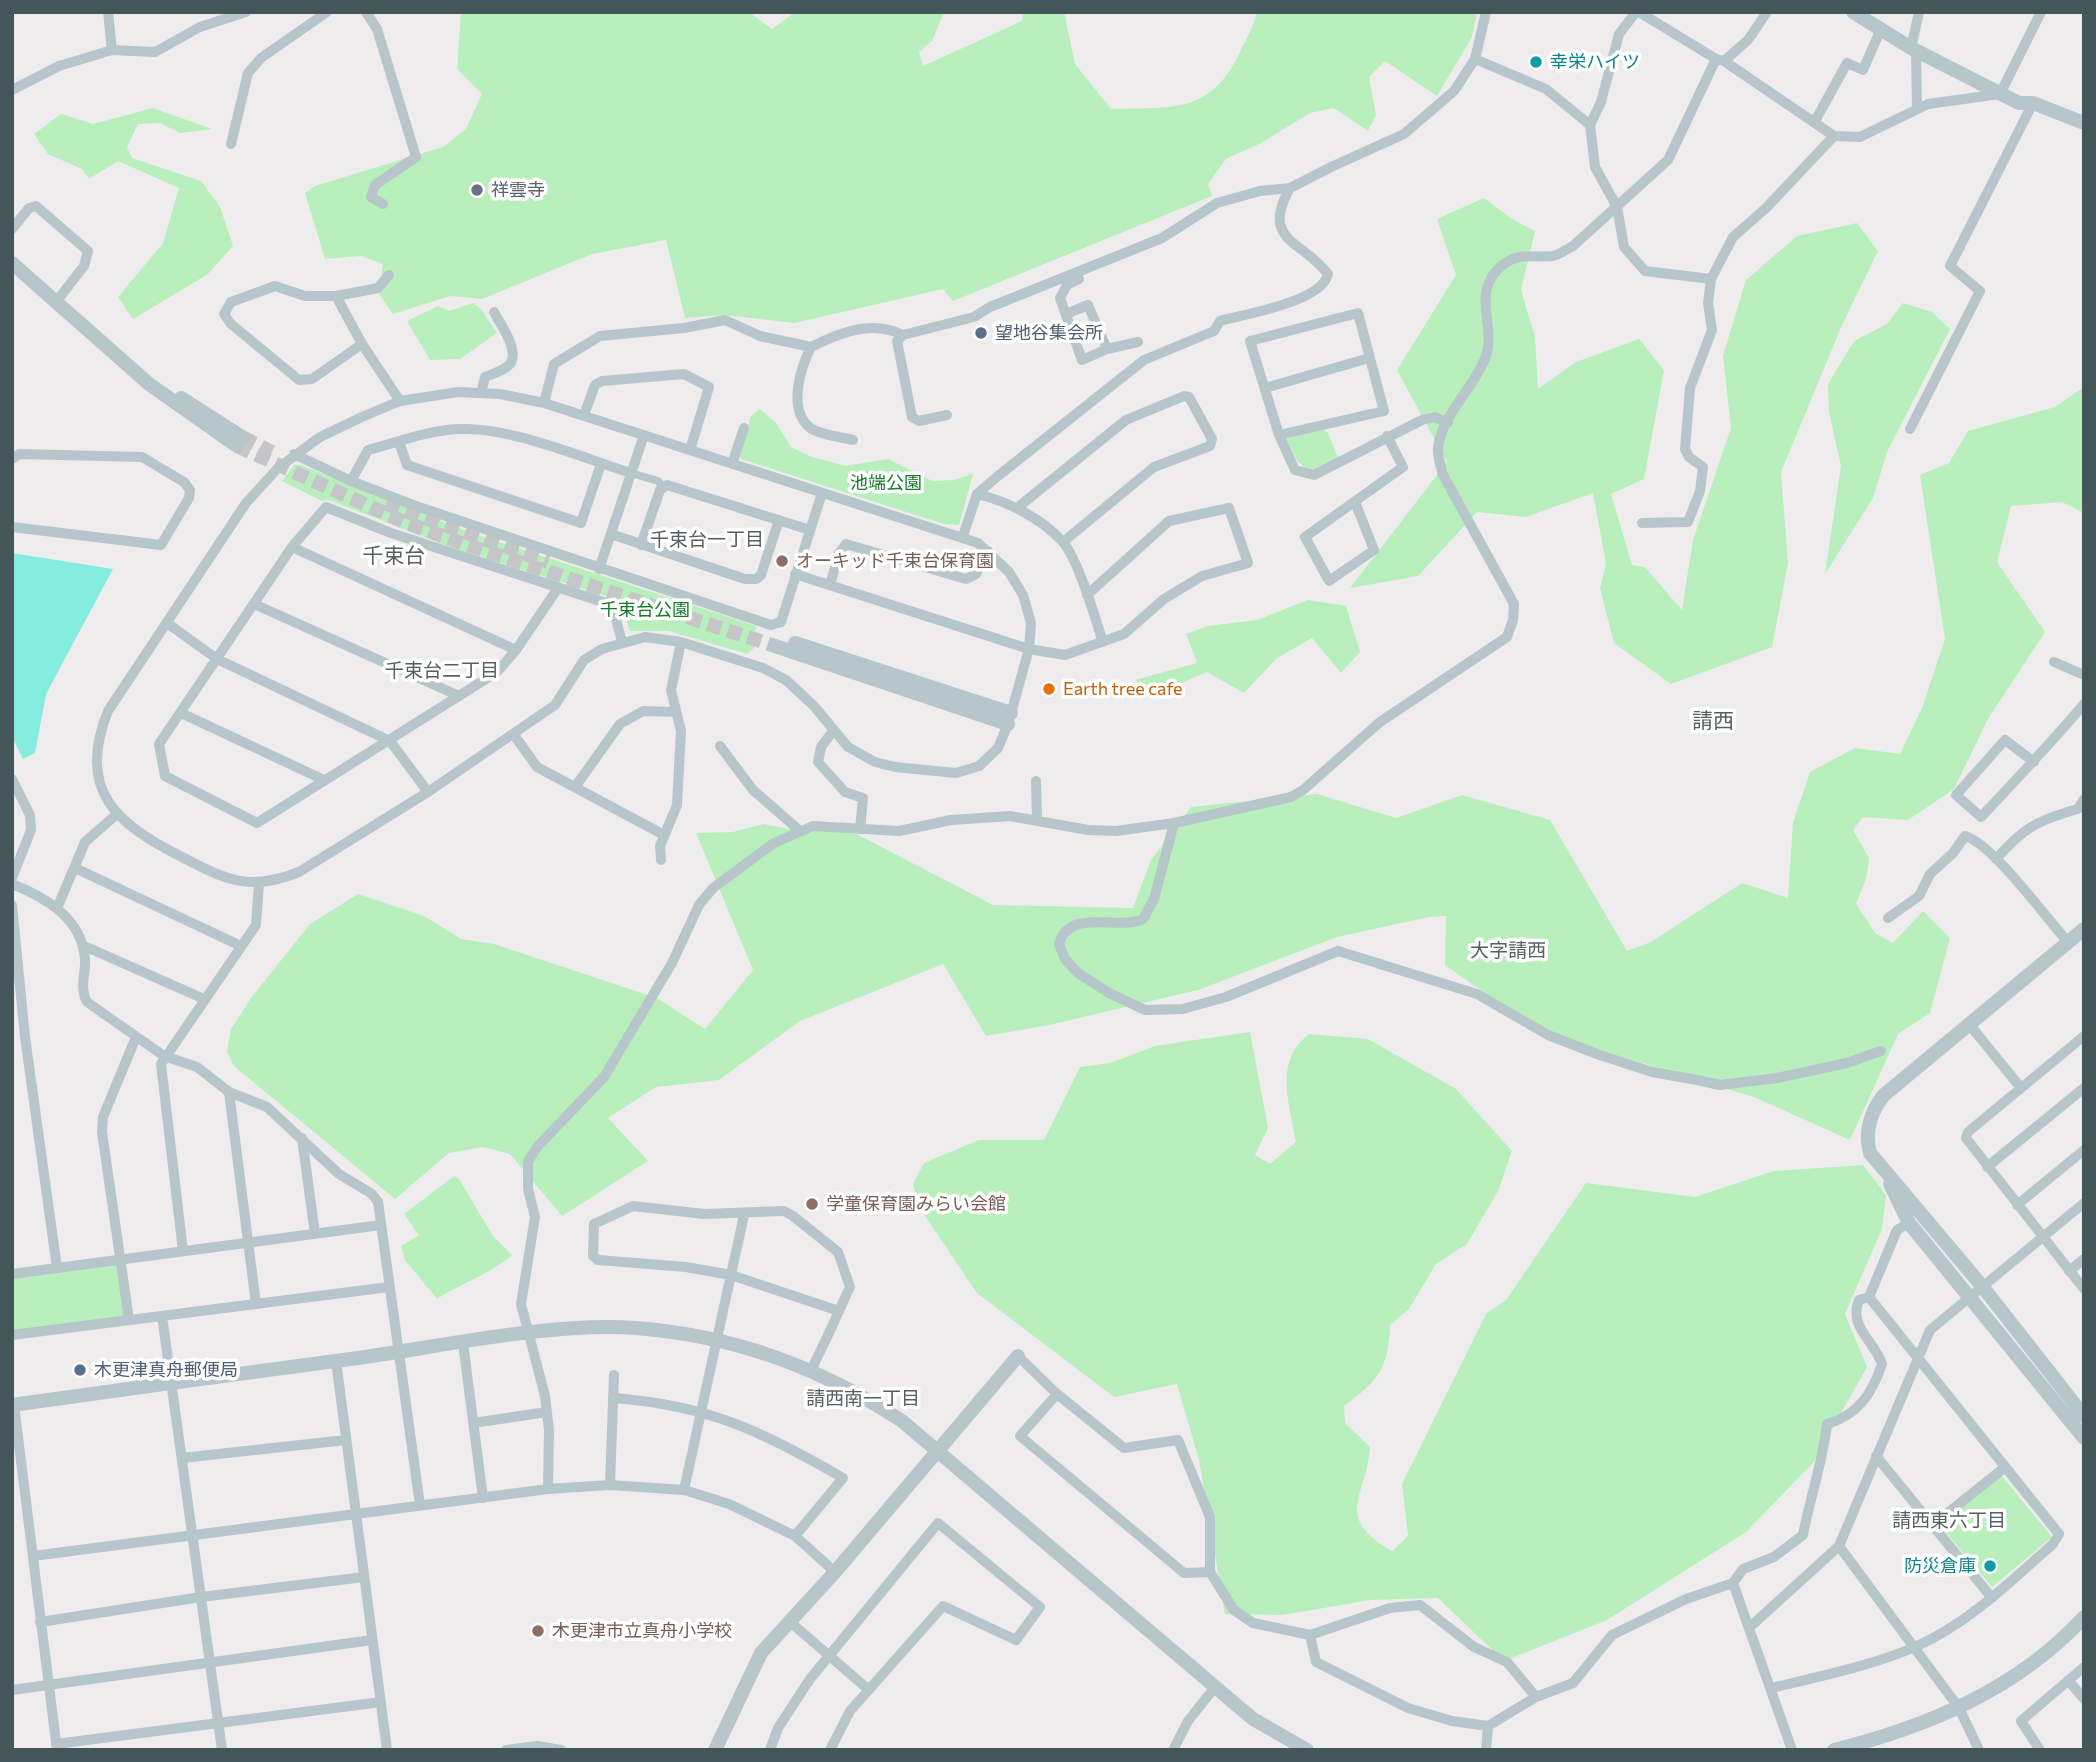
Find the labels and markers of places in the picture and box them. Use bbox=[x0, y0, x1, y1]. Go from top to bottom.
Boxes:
place label: 幸栄ハイツ bbox=[1550, 51, 1640, 73]
marker: 幸栄ハイツ bbox=[1528, 54, 1544, 70]
place label: 祥雲寺 bbox=[491, 179, 545, 201]
marker: 祥雲寺 bbox=[469, 182, 485, 198]
place label: 望地谷集会所 bbox=[995, 322, 1103, 344]
marker: 望地谷集会所 bbox=[973, 325, 989, 341]
place label: オーキッド千束台保育園 bbox=[796, 550, 994, 572]
marker: オーキッド千束台保育園 bbox=[774, 553, 790, 569]
place label: Earth tree cafe bbox=[1063, 678, 1183, 700]
marker: Earth tree cafe bbox=[1041, 681, 1057, 697]
place label: 学童保育園みらい会館 bbox=[826, 1193, 1006, 1215]
marker: 学童保育園みらい会館 bbox=[804, 1196, 820, 1212]
place label: 木更津真舟郵便局 bbox=[94, 1359, 238, 1381]
marker: 木更津真舟郵便局 bbox=[72, 1362, 88, 1378]
place label: 防災倉庫 bbox=[1904, 1555, 1976, 1577]
marker: 防災倉庫 bbox=[1982, 1558, 1998, 1574]
place label: 木更津市立真舟小学校 bbox=[552, 1620, 732, 1642]
marker: 木更津市立真舟小学校 bbox=[530, 1623, 546, 1639]

